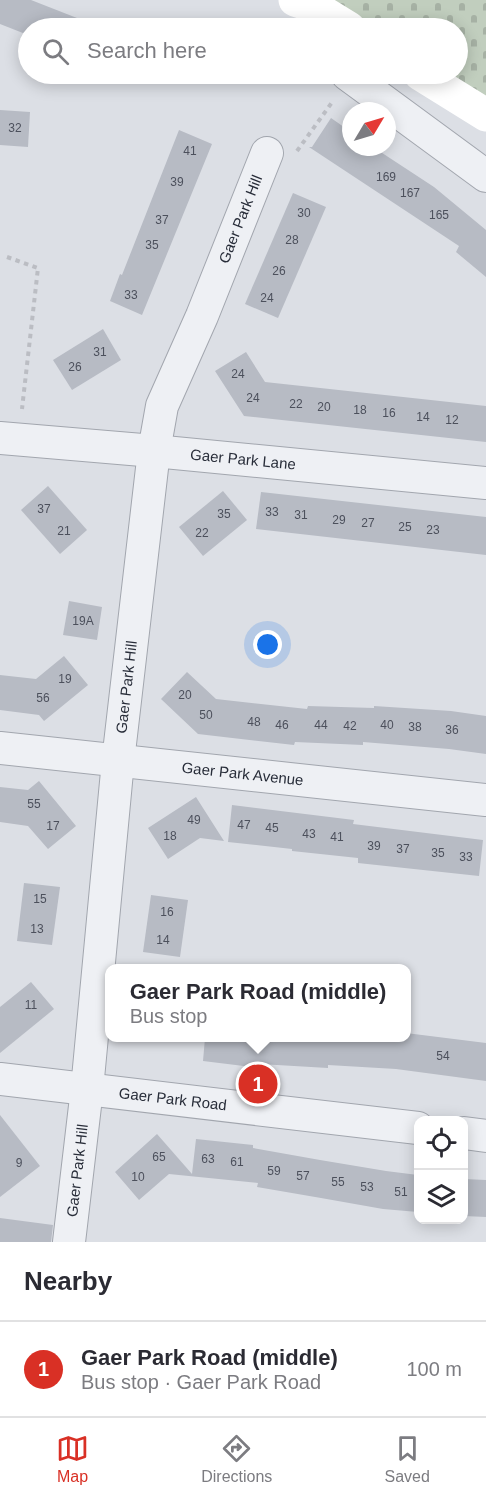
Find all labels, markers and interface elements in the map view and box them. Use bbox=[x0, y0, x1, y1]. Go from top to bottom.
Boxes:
search box bbox=[18, 18, 468, 84]
icon: search bbox=[39, 35, 72, 68]
text: Search here bbox=[87, 38, 207, 63]
north arrow bbox=[342, 102, 396, 156]
house number: 32 bbox=[8, 121, 22, 135]
house number: 41 bbox=[183, 144, 197, 158]
house number: 169 bbox=[376, 170, 396, 184]
street label: Gaer Park Hill bbox=[215, 172, 265, 266]
house number: 39 bbox=[170, 175, 184, 189]
house number: 167 bbox=[400, 186, 420, 200]
house number: 30 bbox=[297, 206, 311, 220]
house number: 165 bbox=[429, 208, 449, 222]
house number: 37 bbox=[155, 213, 169, 227]
house number: 28 bbox=[285, 233, 299, 247]
house number: 35 bbox=[145, 238, 159, 252]
house number: 26 bbox=[272, 264, 286, 278]
house number: 33 bbox=[124, 288, 138, 302]
house number: 24 bbox=[260, 291, 274, 305]
house number: 31 bbox=[93, 345, 107, 359]
house number: 26 bbox=[68, 360, 82, 374]
house number: 24 bbox=[231, 367, 245, 381]
house number: 24 bbox=[246, 391, 260, 405]
house number: 22 bbox=[289, 397, 303, 411]
house number: 20 bbox=[317, 400, 331, 414]
house number: 18 bbox=[353, 403, 367, 417]
house number: 16 bbox=[382, 406, 396, 420]
house number: 14 bbox=[416, 410, 430, 424]
house number: 12 bbox=[445, 413, 459, 427]
street label: Gaer Park Lane bbox=[190, 446, 297, 473]
house number: 37 bbox=[37, 502, 51, 516]
house number: 33 bbox=[265, 505, 279, 519]
house number: 35 bbox=[217, 507, 231, 521]
house number: 31 bbox=[294, 508, 308, 522]
house number: 29 bbox=[332, 513, 346, 527]
house number: 27 bbox=[361, 516, 375, 530]
house number: 25 bbox=[398, 520, 412, 534]
house number: 23 bbox=[426, 523, 440, 537]
house number: 21 bbox=[57, 524, 71, 538]
house number: 22 bbox=[195, 526, 209, 540]
house number: 19A bbox=[72, 614, 94, 628]
your location bbox=[253, 630, 282, 659]
street label: Gaer Park Hill bbox=[112, 640, 140, 734]
house number: 19 bbox=[58, 672, 72, 686]
house number: 20 bbox=[178, 688, 192, 702]
house number: 56 bbox=[36, 691, 50, 705]
house number: 50 bbox=[199, 708, 213, 722]
house number: 48 bbox=[247, 715, 261, 729]
house number: 46 bbox=[275, 718, 289, 732]
house number: 44 bbox=[314, 718, 328, 732]
house number: 40 bbox=[380, 718, 394, 732]
house number: 42 bbox=[343, 719, 357, 733]
house number: 38 bbox=[408, 720, 422, 734]
house number: 36 bbox=[445, 723, 459, 737]
street label: Gaer Park Avenue bbox=[181, 759, 304, 788]
house number: 55 bbox=[27, 797, 41, 811]
house number: 49 bbox=[187, 813, 201, 827]
house number: 47 bbox=[237, 818, 251, 832]
house number: 17 bbox=[46, 819, 60, 833]
house number: 45 bbox=[265, 821, 279, 835]
house number: 43 bbox=[302, 827, 316, 841]
house number: 18 bbox=[163, 829, 177, 843]
house number: 41 bbox=[330, 830, 344, 844]
house number: 39 bbox=[367, 839, 381, 853]
house number: 37 bbox=[396, 842, 410, 856]
house number: 35 bbox=[431, 846, 445, 860]
house number: 33 bbox=[459, 850, 473, 864]
house number: 15 bbox=[33, 892, 47, 906]
house number: 16 bbox=[160, 905, 174, 919]
house number: 13 bbox=[30, 922, 44, 936]
house number: 14 bbox=[156, 933, 170, 947]
popup bbox=[105, 964, 411, 1042]
text: Gaer Park Road (middle) bbox=[130, 979, 386, 1004]
house number: 11 bbox=[25, 998, 38, 1012]
text: Bus stop bbox=[130, 1005, 207, 1027]
house number: 54 bbox=[436, 1049, 450, 1063]
pin: 1 bbox=[238, 1062, 278, 1106]
street label: Gaer Park Road bbox=[118, 1084, 228, 1114]
map controls bbox=[414, 1116, 468, 1224]
button: locate bbox=[414, 1116, 468, 1170]
street label: Gaer Park Hill bbox=[63, 1123, 91, 1218]
house number: 65 bbox=[152, 1150, 166, 1164]
house number: 63 bbox=[201, 1152, 215, 1166]
house number: 61 bbox=[230, 1155, 244, 1169]
house number: 9 bbox=[16, 1156, 23, 1170]
house number: 59 bbox=[267, 1164, 281, 1178]
house number: 57 bbox=[296, 1169, 310, 1183]
house number: 10 bbox=[131, 1170, 145, 1184]
button: layers bbox=[414, 1170, 468, 1224]
house number: 55 bbox=[331, 1175, 345, 1189]
house number: 53 bbox=[360, 1180, 374, 1194]
house number: 51 bbox=[394, 1185, 408, 1199]
text: Nearby bbox=[24, 1266, 112, 1296]
text: Gaer Park Road (middle) bbox=[81, 1345, 338, 1370]
text: 1 bbox=[38, 1358, 49, 1380]
text: 100 m bbox=[406, 1358, 462, 1380]
text: Bus stop · Gaer Park Road bbox=[81, 1371, 321, 1393]
tab: Map bbox=[56, 1432, 89, 1486]
tab: Directions bbox=[201, 1432, 272, 1486]
tab: Saved bbox=[385, 1432, 430, 1486]

